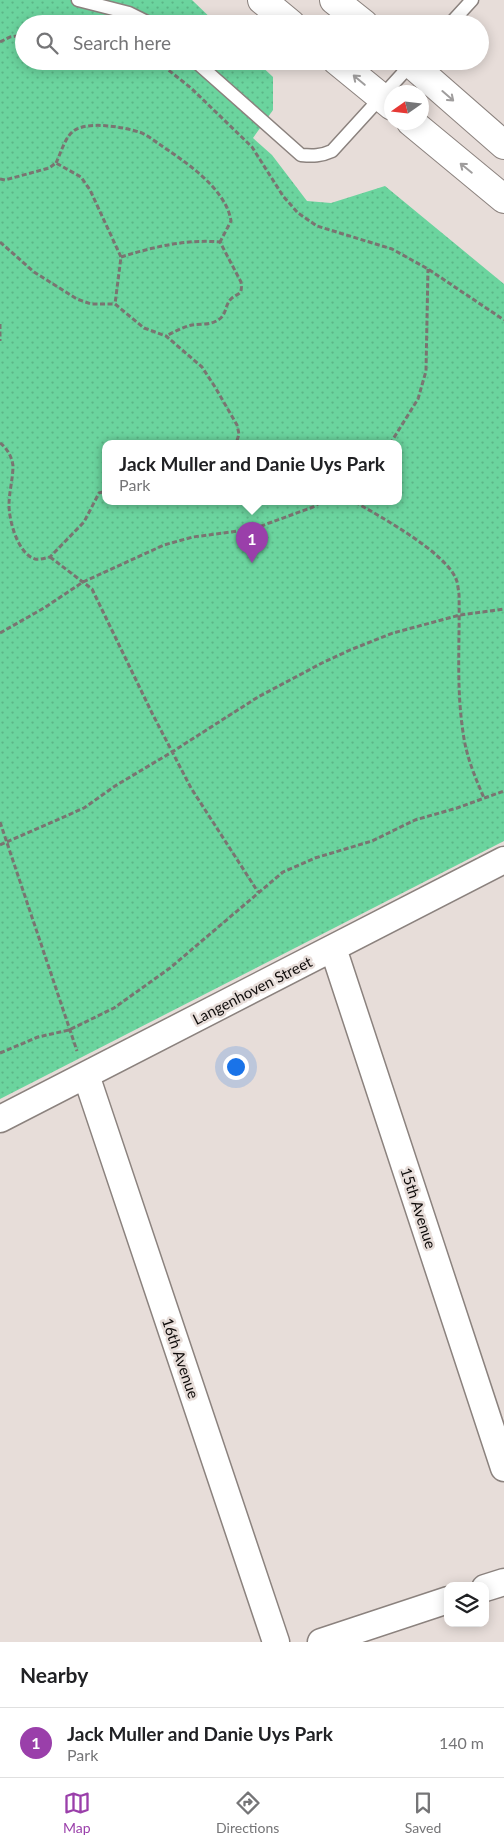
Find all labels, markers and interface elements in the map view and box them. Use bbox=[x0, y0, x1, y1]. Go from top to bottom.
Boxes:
search box bbox=[15, 15, 489, 70]
icon: search bbox=[33, 29, 61, 57]
text: Search here bbox=[73, 31, 171, 54]
one-way arrow bbox=[353, 74, 366, 85]
north arrow bbox=[384, 85, 429, 130]
one-way arrow bbox=[441, 90, 454, 102]
one-way arrow bbox=[460, 162, 473, 173]
popup bbox=[102, 440, 402, 505]
text: Jack Muller and Danie Uys Park bbox=[119, 452, 385, 475]
text: Park bbox=[119, 475, 150, 494]
pin: 1 bbox=[236, 522, 268, 563]
street label: Langenhoven Street bbox=[189, 952, 315, 1028]
your location bbox=[223, 1054, 249, 1080]
street label: 15th Avenue bbox=[397, 1165, 441, 1251]
street label: 16th Avenue bbox=[159, 1315, 203, 1401]
map controls bbox=[444, 1582, 489, 1627]
button: layers bbox=[444, 1582, 489, 1627]
text: Nearby bbox=[20, 1662, 88, 1687]
text: Jack Muller and Danie Uys Park bbox=[67, 1722, 333, 1745]
text: 1 bbox=[31, 1733, 41, 1752]
text: 140 m bbox=[439, 1733, 484, 1752]
text: Park bbox=[67, 1745, 98, 1764]
tab: Map bbox=[63, 1789, 91, 1836]
tab: Directions bbox=[216, 1789, 279, 1836]
tab: Saved bbox=[405, 1789, 441, 1836]

